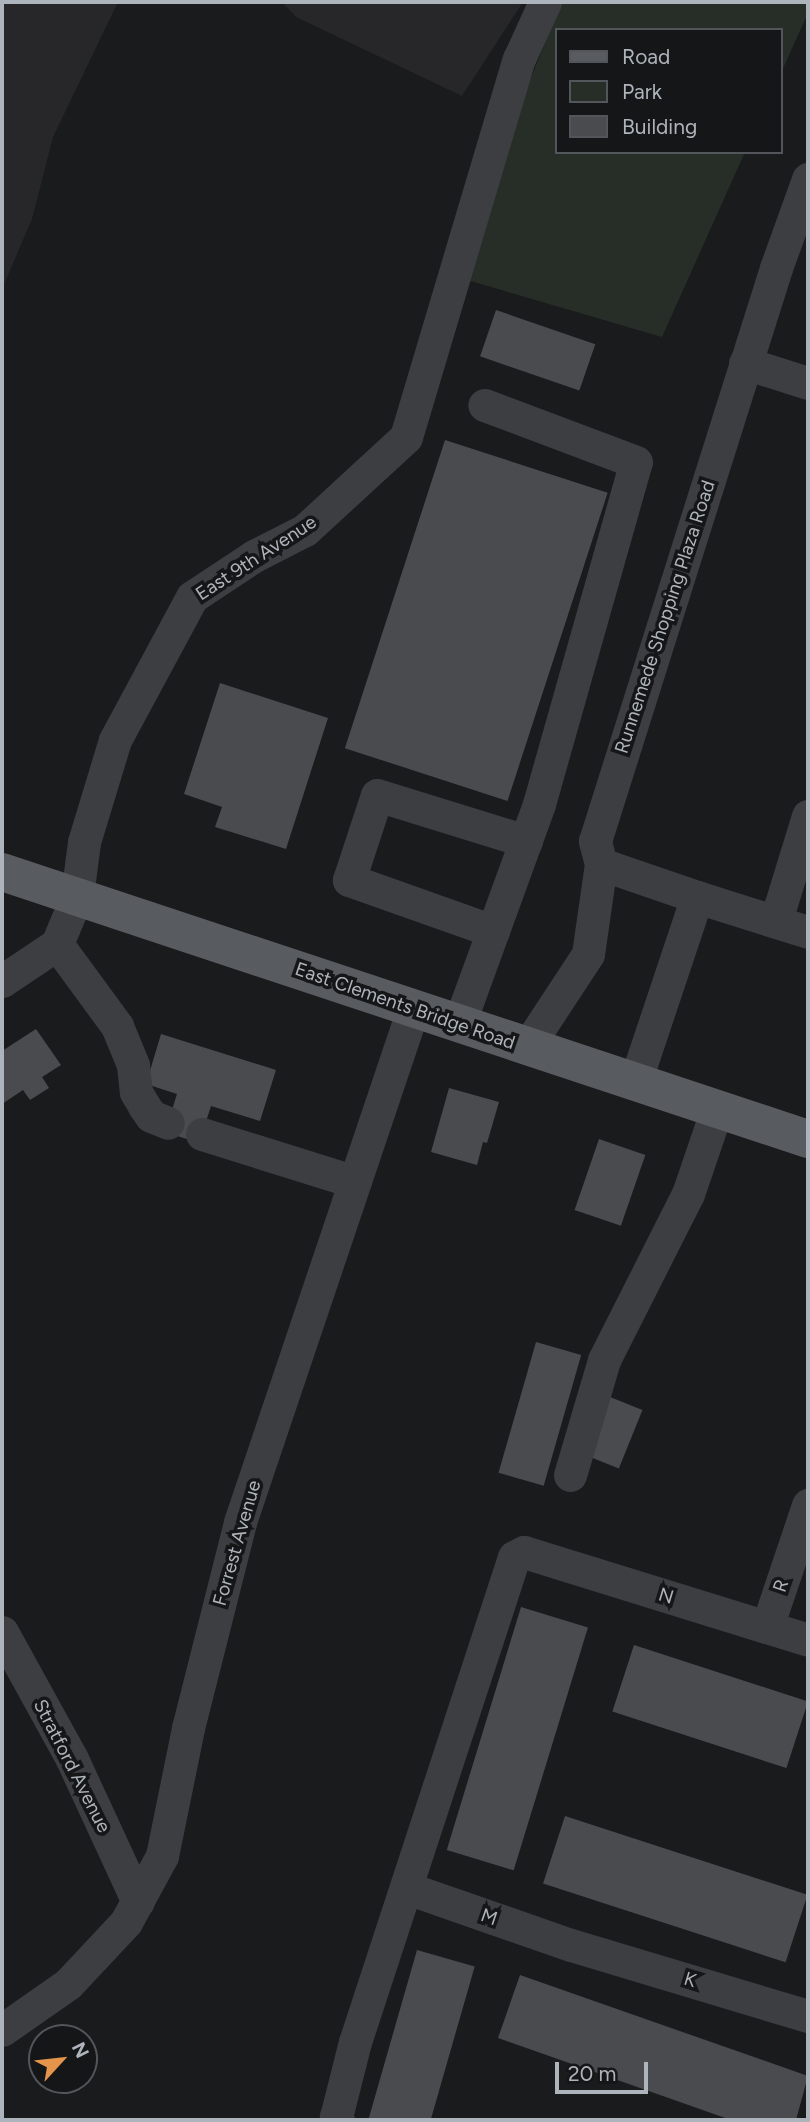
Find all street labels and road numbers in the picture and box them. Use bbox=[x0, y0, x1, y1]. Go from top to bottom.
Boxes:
street label: Runnemede Shopping Plaza Road bbox=[610, 478, 720, 756]
street label: East 9th Avenue bbox=[191, 511, 321, 605]
street label: East Clements Bridge Road bbox=[292, 958, 518, 1054]
street label: Forrest Avenue bbox=[208, 1478, 266, 1608]
street label: R bbox=[768, 1577, 794, 1595]
street label: N bbox=[656, 1583, 676, 1609]
street label: Stratford Avenue bbox=[29, 1696, 115, 1836]
street label: M bbox=[478, 1904, 500, 1930]
street label: K bbox=[681, 1967, 699, 1993]

